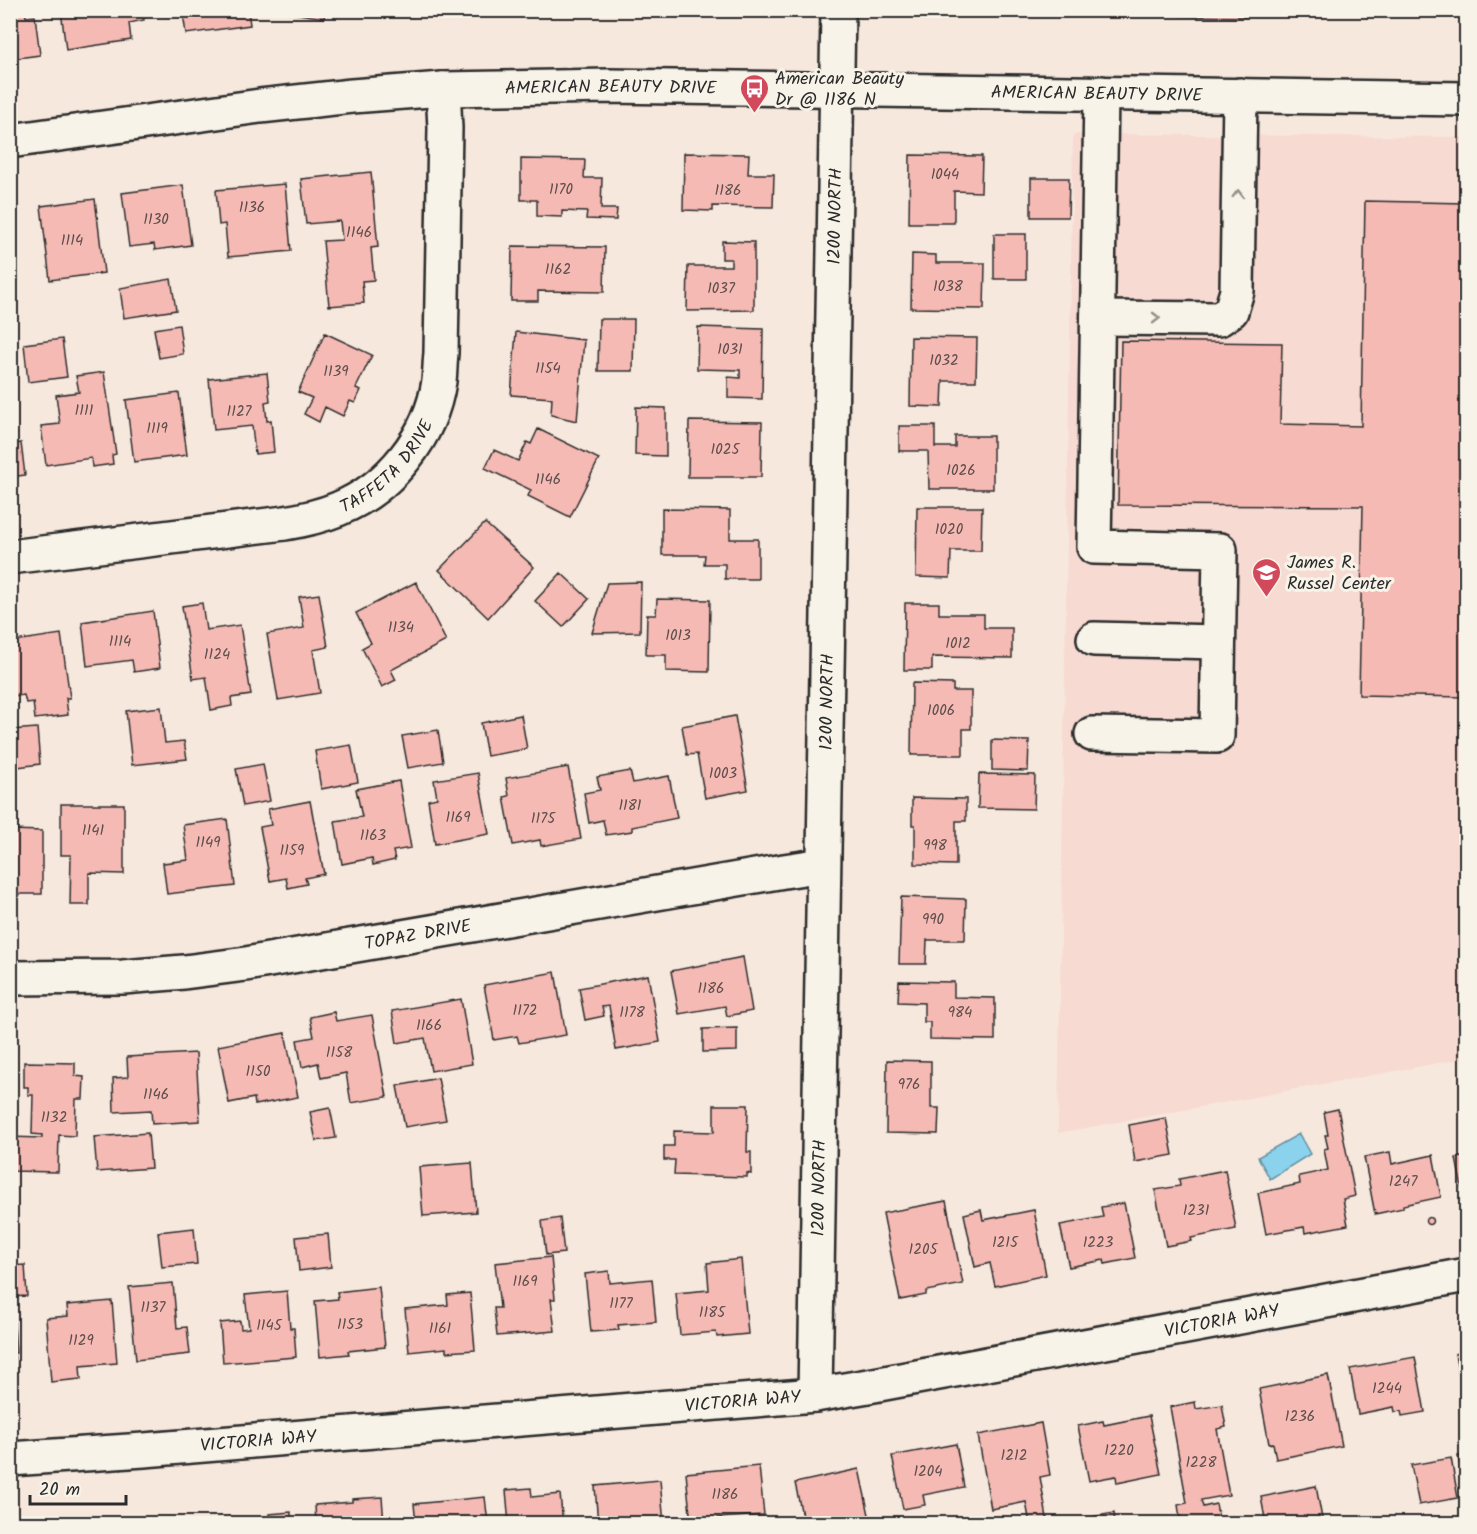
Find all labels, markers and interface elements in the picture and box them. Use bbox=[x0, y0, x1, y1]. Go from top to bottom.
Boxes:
place label: American Beauty Dr @ 1186 N bbox=[775, 65, 905, 115]
bus stop icon: American Beauty Dr @ 1186 N bbox=[738, 72, 770, 114]
street label: AMERICAN BEAUTY DRIVE bbox=[505, 73, 717, 104]
street label: AMERICAN BEAUTY DRIVE bbox=[991, 79, 1203, 111]
house number: 1044 bbox=[931, 163, 959, 187]
street label: 1200 NORTH bbox=[821, 168, 851, 265]
house number: 1170 bbox=[549, 178, 573, 202]
house number: 1186 bbox=[715, 179, 741, 203]
one-way arrow bbox=[1232, 190, 1244, 199]
house number: 1136 bbox=[239, 196, 265, 220]
house number: 1130 bbox=[143, 208, 169, 232]
house number: 1146 bbox=[346, 221, 372, 245]
house number: 1114 bbox=[61, 229, 83, 253]
house number: 1162 bbox=[545, 258, 571, 282]
house number: 1038 bbox=[933, 275, 964, 299]
house number: 1037 bbox=[707, 277, 736, 301]
one-way arrow bbox=[1152, 312, 1161, 324]
house number: 1031 bbox=[717, 338, 743, 362]
house number: 1032 bbox=[929, 349, 959, 373]
house number: 1154 bbox=[535, 357, 561, 381]
house number: 1139 bbox=[323, 360, 349, 384]
house number: 1111 bbox=[75, 399, 94, 423]
house number: 1127 bbox=[226, 400, 253, 424]
street label: TAFFETA DRIVE bbox=[335, 415, 442, 522]
house number: 1119 bbox=[146, 417, 168, 441]
house number: 1025 bbox=[711, 438, 740, 462]
house number: 1026 bbox=[946, 459, 976, 483]
house number: 1146 bbox=[535, 468, 561, 492]
house number: 1020 bbox=[935, 518, 964, 542]
place label: James R. Russel Center bbox=[1287, 549, 1392, 599]
school or university icon: James R. Russel Center bbox=[1250, 556, 1282, 598]
house number: 1134 bbox=[388, 616, 414, 640]
house number: 1013 bbox=[665, 624, 691, 648]
house number: 1114 bbox=[109, 630, 131, 654]
house number: 1012 bbox=[945, 632, 971, 656]
house number: 1124 bbox=[204, 643, 230, 667]
street label: 1200 NORTH bbox=[813, 653, 843, 751]
house number: 1006 bbox=[927, 699, 955, 723]
house number: 1003 bbox=[709, 762, 738, 786]
house number: 1181 bbox=[618, 794, 642, 818]
house number: 1169 bbox=[445, 806, 471, 830]
house number: 1175 bbox=[531, 807, 556, 831]
house number: 1141 bbox=[82, 819, 104, 843]
house number: 1163 bbox=[360, 824, 387, 848]
house number: 1149 bbox=[195, 831, 221, 855]
house number: 998 bbox=[923, 834, 948, 858]
house number: 1159 bbox=[280, 839, 305, 863]
house number: 990 bbox=[922, 908, 945, 932]
street label: TOPAZ DRIVE bbox=[362, 912, 474, 959]
house number: 1186 bbox=[698, 977, 724, 1001]
house number: 1172 bbox=[512, 999, 538, 1023]
house number: 1178 bbox=[619, 1001, 646, 1025]
house number: 984 bbox=[948, 1001, 972, 1025]
house number: 1166 bbox=[416, 1014, 442, 1038]
house number: 1158 bbox=[326, 1041, 353, 1065]
house number: 1150 bbox=[246, 1060, 271, 1084]
house number: 976 bbox=[898, 1073, 920, 1097]
house number: 1146 bbox=[143, 1083, 169, 1107]
house number: 1132 bbox=[41, 1106, 67, 1130]
street label: 1200 NORTH bbox=[805, 1139, 835, 1237]
house number: 1247 bbox=[1389, 1170, 1418, 1194]
house number: 1231 bbox=[1183, 1199, 1210, 1223]
house number: 1215 bbox=[992, 1231, 1019, 1255]
house number: 1223 bbox=[1083, 1231, 1114, 1255]
house number: 1205 bbox=[909, 1238, 938, 1262]
house number: 1169 bbox=[512, 1270, 538, 1294]
house number: 1177 bbox=[609, 1292, 634, 1316]
house number: 1137 bbox=[141, 1296, 167, 1320]
street label: VICTORIA WAY bbox=[1162, 1297, 1282, 1347]
house number: 1185 bbox=[699, 1301, 726, 1325]
house number: 1153 bbox=[337, 1313, 363, 1337]
house number: 1145 bbox=[256, 1314, 283, 1338]
house number: 1161 bbox=[429, 1317, 452, 1341]
house number: 1129 bbox=[68, 1329, 94, 1353]
house number: 1244 bbox=[1372, 1377, 1402, 1401]
street label: VICTORIA WAY bbox=[684, 1383, 803, 1422]
house number: 1236 bbox=[1285, 1405, 1315, 1429]
street label: VICTORIA WAY bbox=[199, 1423, 318, 1461]
house number: 1220 bbox=[1104, 1439, 1134, 1463]
house number: 1212 bbox=[1001, 1444, 1027, 1468]
house number: 1228 bbox=[1185, 1451, 1218, 1475]
house number: 1204 bbox=[913, 1460, 943, 1484]
scale bar bbox=[30, 1468, 126, 1506]
text: 20 m bbox=[39, 1476, 80, 1505]
house number: 1186 bbox=[712, 1483, 738, 1507]

